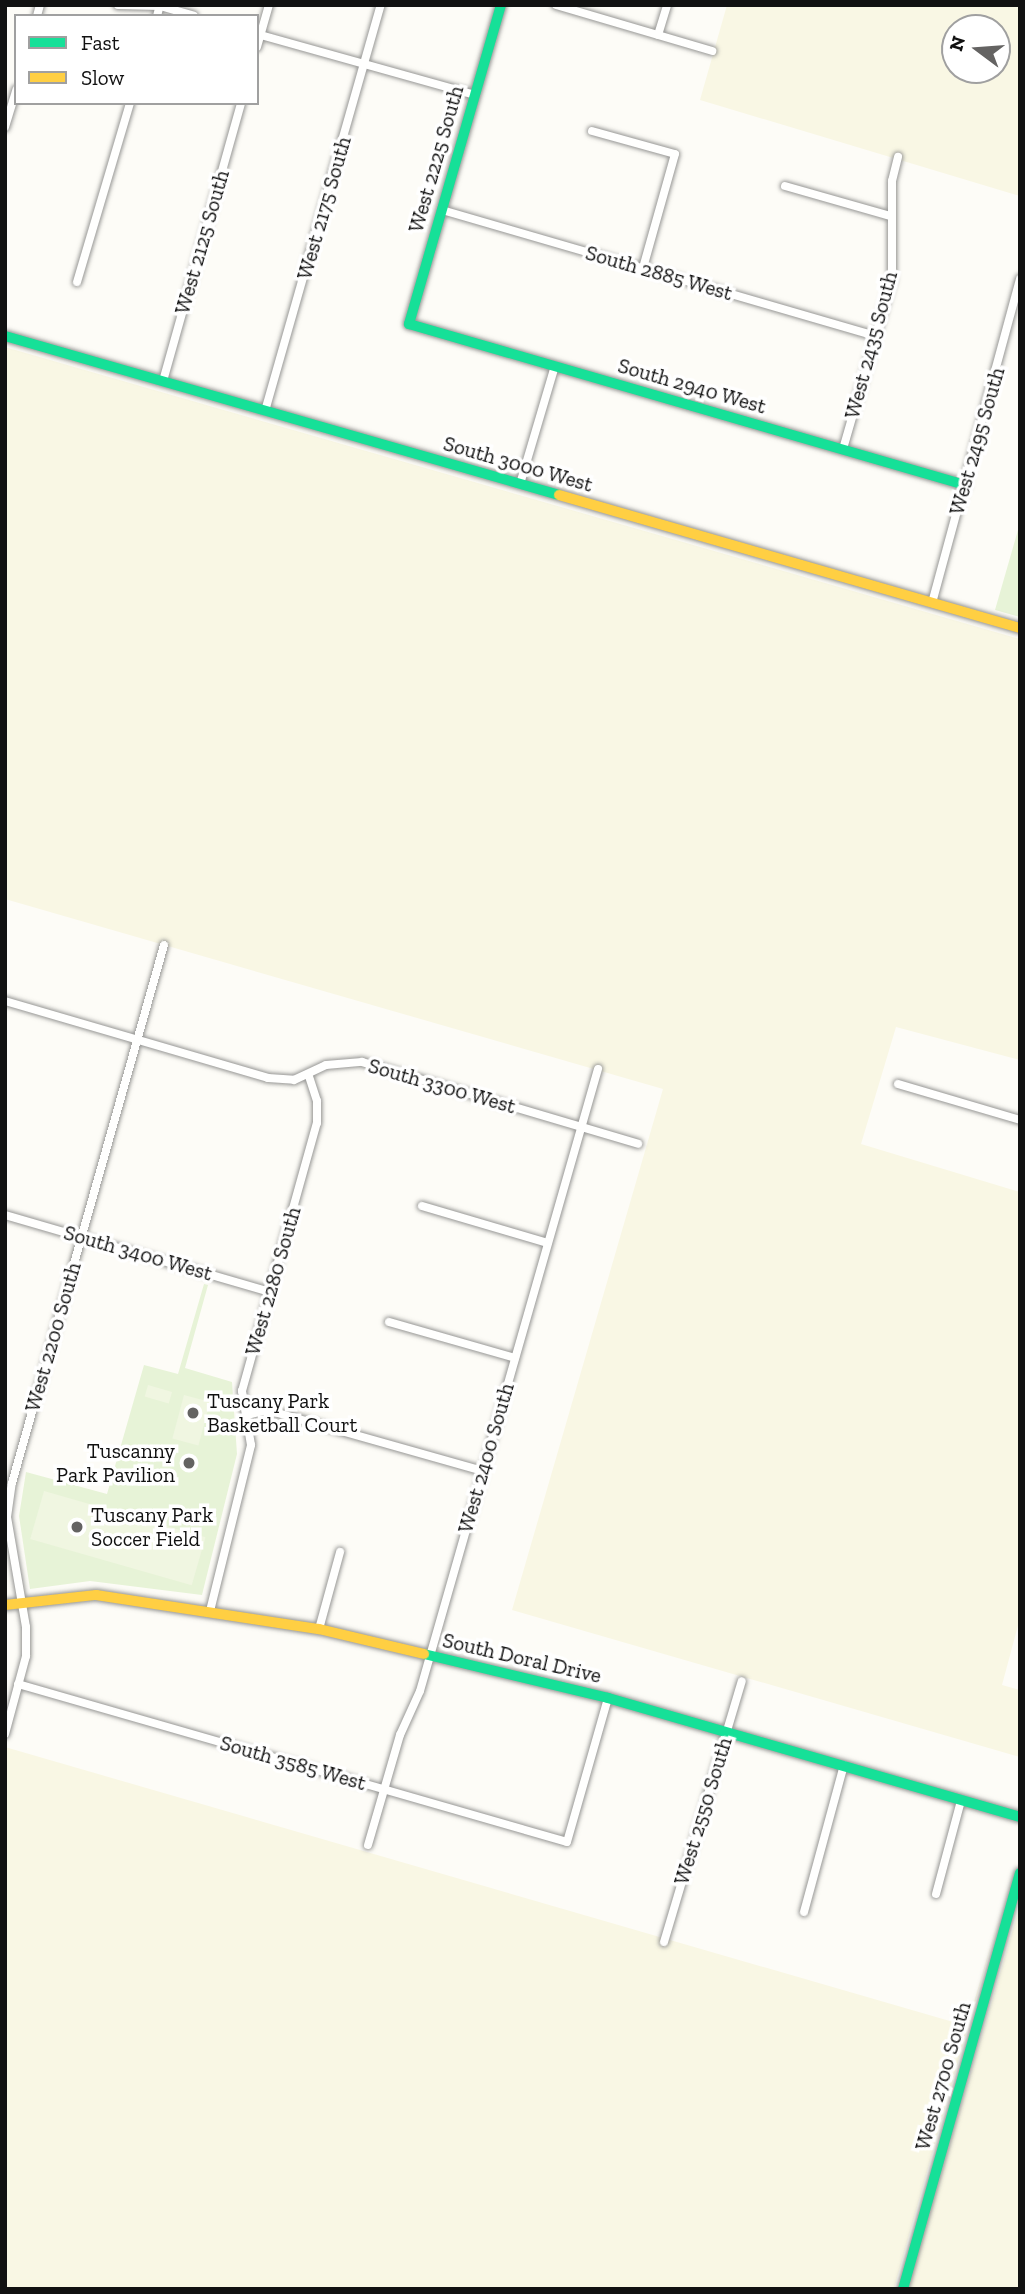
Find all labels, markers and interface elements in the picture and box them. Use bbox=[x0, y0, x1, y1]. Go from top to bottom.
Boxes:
legend bbox=[14, 14, 259, 105]
north arrow bbox=[941, 14, 1011, 84]
text: Fast bbox=[81, 30, 120, 55]
text: N bbox=[944, 34, 970, 54]
text: Slow bbox=[81, 65, 124, 90]
street label: West 2225 South bbox=[403, 83, 469, 235]
street label: West 2175 South bbox=[292, 134, 356, 282]
street label: West 2125 South bbox=[169, 167, 235, 317]
street label: South 2885 West bbox=[582, 240, 736, 306]
street label: West 2435 South bbox=[839, 269, 903, 421]
street label: South 2940 West bbox=[615, 353, 769, 419]
street label: West 2495 South bbox=[944, 364, 1010, 518]
street label: South 3000 West bbox=[440, 431, 596, 497]
street label: South 3300 West bbox=[365, 1053, 519, 1119]
street label: West 2280 South bbox=[240, 1204, 306, 1358]
street label: South 3400 West bbox=[60, 1220, 216, 1286]
street label: West 2200 South bbox=[20, 1259, 86, 1415]
street label: West 2400 South bbox=[453, 1380, 519, 1536]
place label: Tuscany Park Basketball Court bbox=[207, 1388, 357, 1438]
marker: Tuscany Park Basketball Court bbox=[185, 1405, 201, 1421]
place label: Tuscanny Park Pavilion bbox=[56, 1438, 175, 1488]
marker: Tuscanny Park Pavilion bbox=[181, 1455, 197, 1471]
place label: Tuscany Park Soccer Field bbox=[91, 1502, 214, 1552]
marker: Tuscany Park Soccer Field bbox=[69, 1519, 85, 1535]
street label: South Doral Drive bbox=[440, 1627, 604, 1689]
street label: South 3585 West bbox=[217, 1730, 369, 1796]
street label: West 2550 South bbox=[669, 1734, 737, 1888]
street label: West 2700 South bbox=[910, 1999, 976, 2153]

